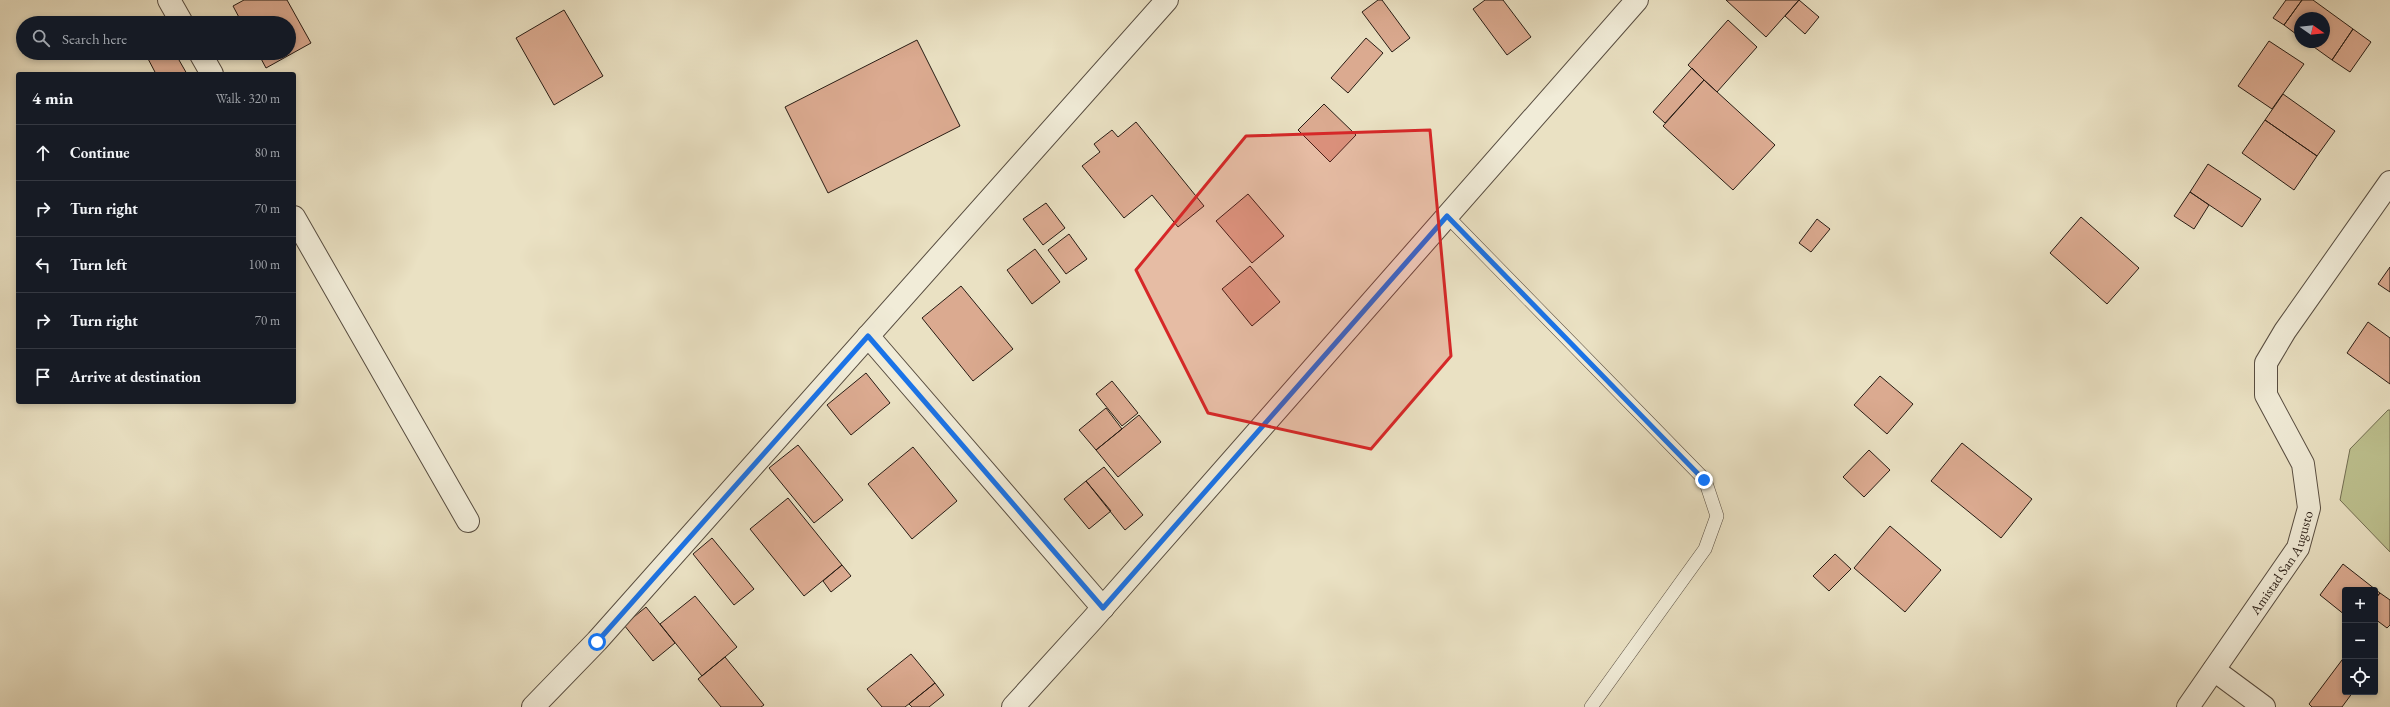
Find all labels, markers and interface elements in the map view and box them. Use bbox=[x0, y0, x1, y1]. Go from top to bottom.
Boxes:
north arrow bbox=[2294, 12, 2330, 48]
search box bbox=[16, 16, 296, 60]
icon: search bbox=[30, 27, 52, 49]
text: Search here bbox=[62, 29, 127, 48]
text: 4 min bbox=[32, 87, 73, 109]
text: Walk · 320 m bbox=[216, 90, 280, 107]
icon: ahead bbox=[32, 142, 54, 164]
text: Continue bbox=[70, 143, 130, 162]
text: 80 m bbox=[255, 144, 280, 161]
icon: right bbox=[32, 198, 54, 220]
text: Turn right bbox=[70, 199, 138, 218]
text: 70 m bbox=[255, 200, 280, 217]
icon: left bbox=[32, 254, 54, 276]
text: Turn left bbox=[70, 255, 127, 274]
text: 100 m bbox=[249, 256, 280, 273]
icon: right bbox=[32, 310, 54, 332]
text: Turn right bbox=[70, 311, 138, 330]
text: 70 m bbox=[255, 312, 280, 329]
icon: arrive bbox=[32, 366, 54, 388]
text: Arrive at destination bbox=[70, 367, 201, 386]
route end bbox=[1695, 471, 1713, 489]
street label: Amistad San Augusto bbox=[2245, 509, 2317, 619]
map controls bbox=[2342, 587, 2378, 695]
button: + bbox=[2342, 587, 2378, 623]
button: − bbox=[2342, 623, 2378, 659]
route start bbox=[588, 633, 606, 651]
button: locate bbox=[2342, 659, 2378, 695]

